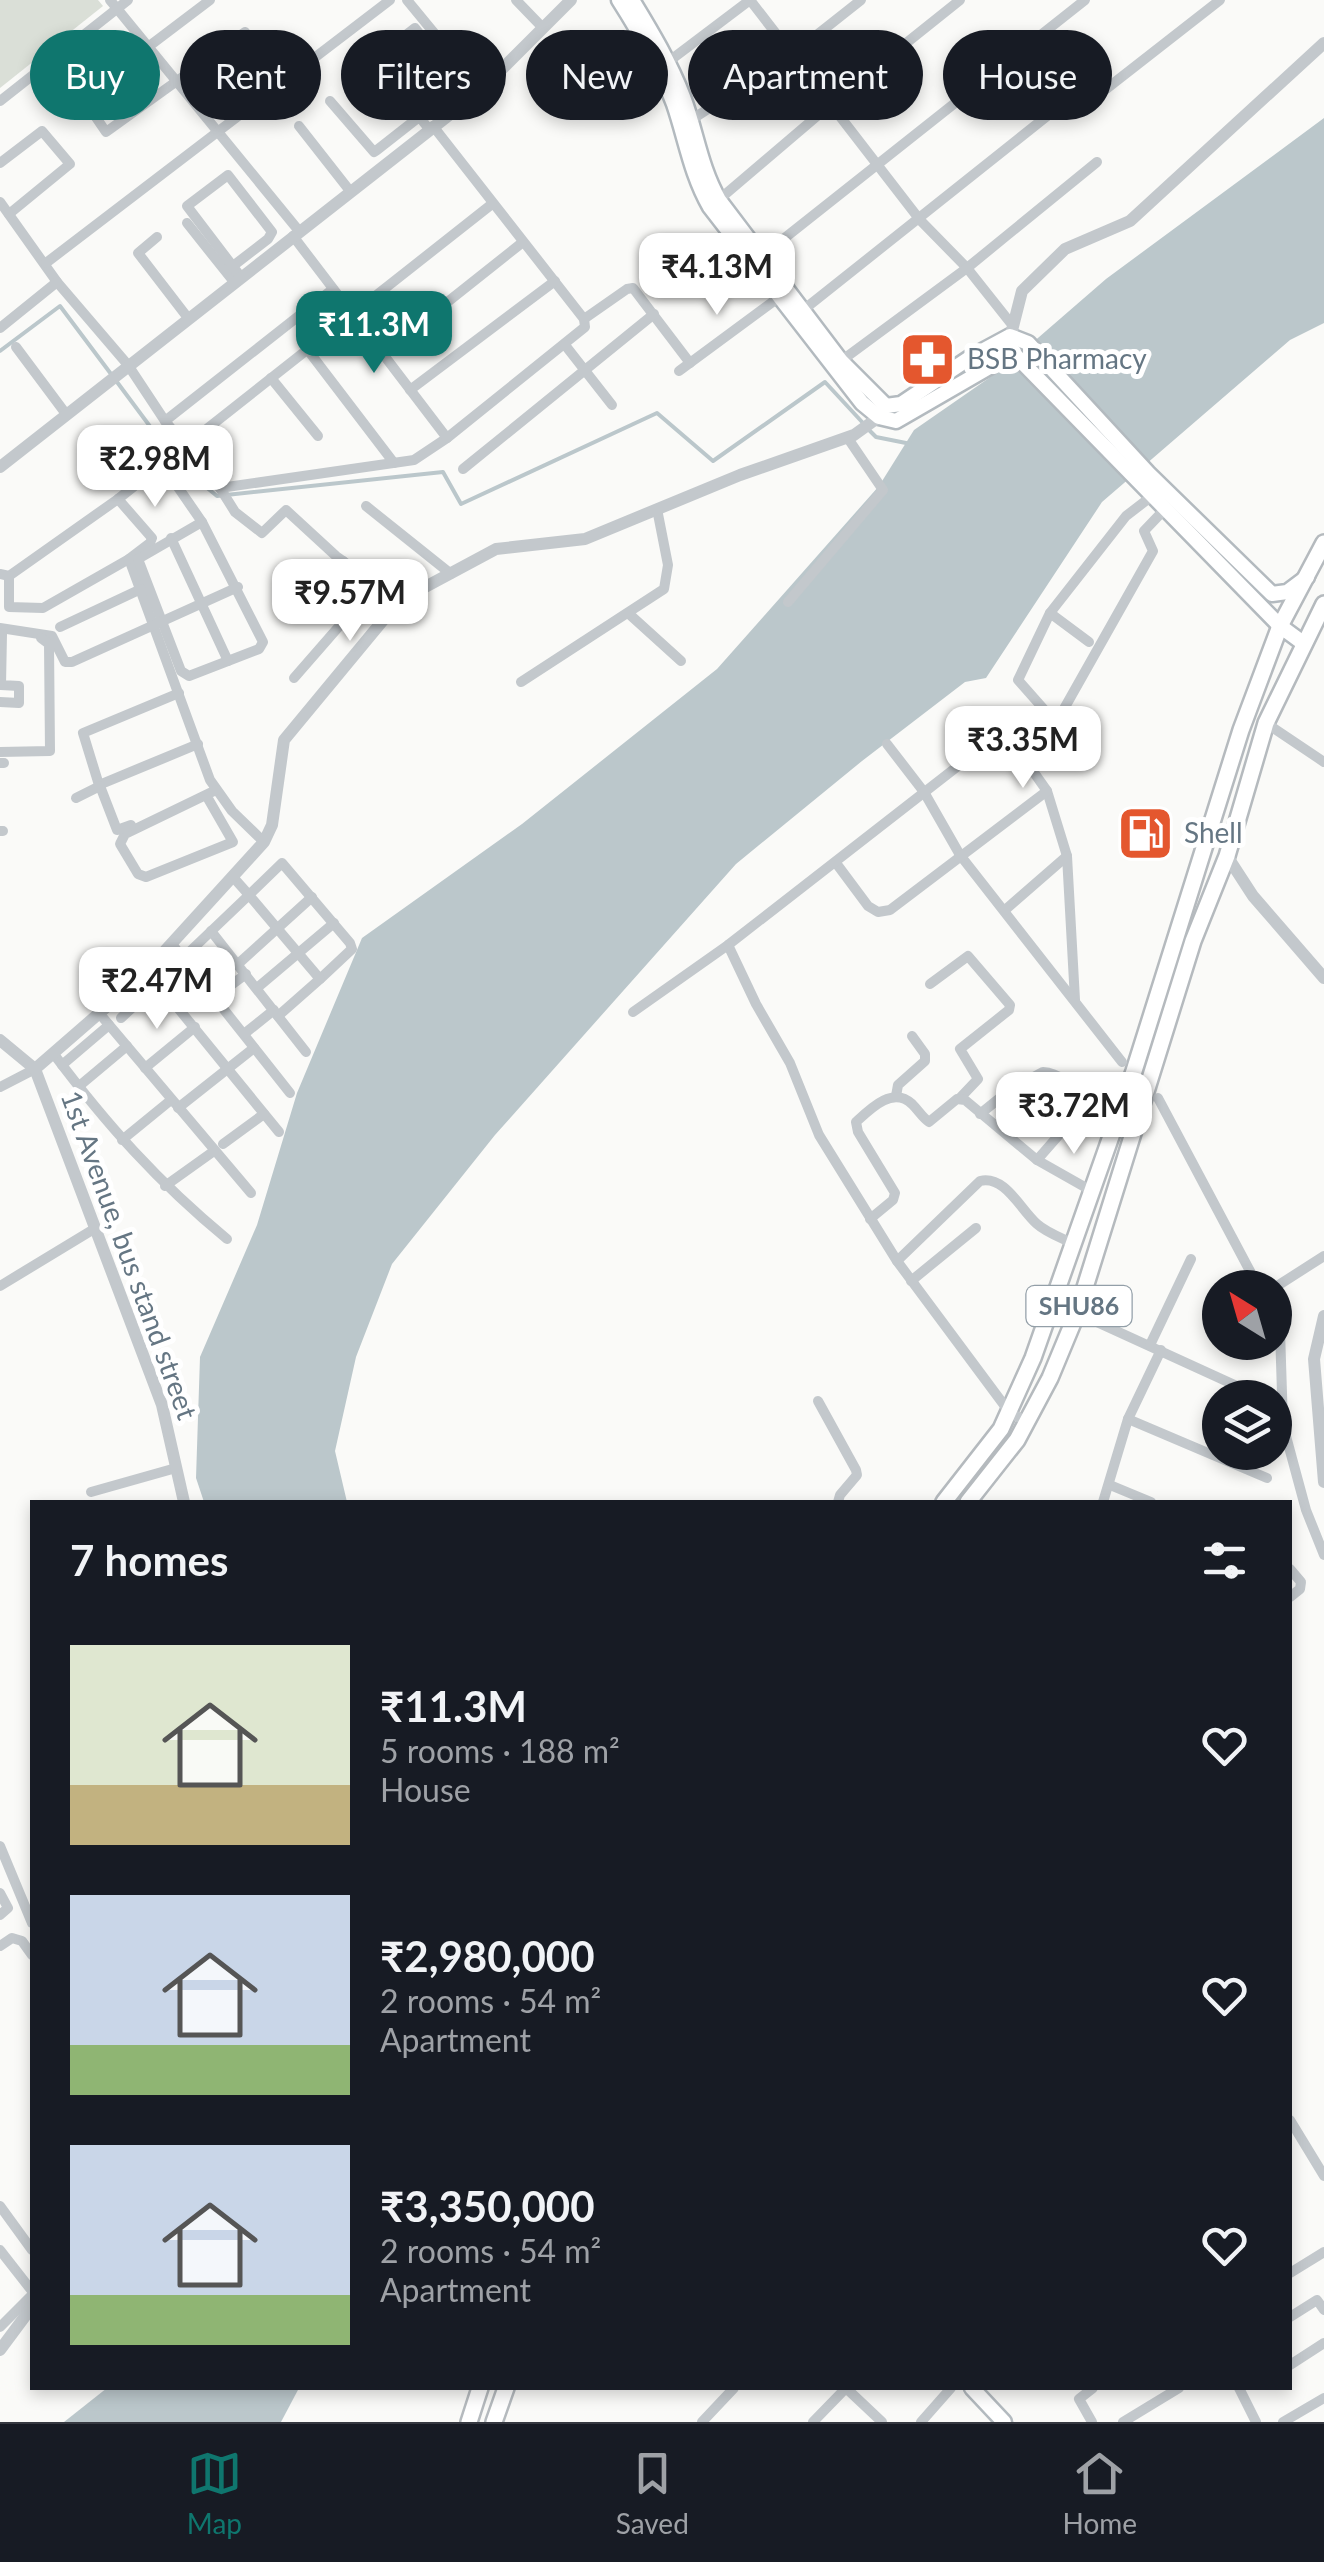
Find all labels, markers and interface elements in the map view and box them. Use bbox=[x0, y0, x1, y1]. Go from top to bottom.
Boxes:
chip: Buy bbox=[30, 30, 160, 120]
chip: Rent bbox=[180, 30, 321, 120]
chip: Filters bbox=[341, 30, 506, 120]
chip: New bbox=[526, 30, 668, 120]
chip: Apartment bbox=[688, 30, 923, 120]
chip: House bbox=[943, 30, 1112, 120]
pin: ₹4.13M bbox=[636, 233, 798, 318]
text: ₹4.13M bbox=[661, 246, 773, 285]
pin: ₹11.3M bbox=[293, 291, 455, 376]
text: ₹11.3M bbox=[318, 304, 430, 343]
pharmacy icon: BSB Pharmacy bbox=[898, 329, 958, 389]
place label: BSB Pharmacy bbox=[967, 341, 1147, 375]
pin: ₹2.98M bbox=[74, 425, 236, 510]
text: ₹2.98M bbox=[99, 438, 211, 477]
pin: ₹9.57M bbox=[269, 559, 431, 644]
text: ₹9.57M bbox=[294, 572, 406, 611]
pin: ₹3.35M bbox=[942, 706, 1104, 791]
text: ₹3.35M bbox=[967, 719, 1079, 758]
fuel station icon: Shell bbox=[1115, 803, 1175, 863]
place label: Shell bbox=[1184, 815, 1243, 849]
pin: ₹2.47M bbox=[76, 947, 238, 1032]
text: ₹2.47M bbox=[101, 960, 213, 999]
pin: ₹3.72M bbox=[993, 1072, 1155, 1157]
text: ₹3.72M bbox=[1018, 1085, 1130, 1124]
street label: 1st Avenue, bus stand street bbox=[55, 1086, 205, 1424]
north arrow bbox=[1202, 1270, 1292, 1360]
map controls bbox=[1202, 1270, 1292, 1470]
road number: SHU86 bbox=[1026, 1286, 1132, 1326]
button: layers bbox=[1202, 1380, 1292, 1470]
icon: filters bbox=[1197, 1533, 1252, 1588]
text: 7 homes bbox=[70, 1535, 228, 1585]
text: ₹11.3M bbox=[380, 1681, 527, 1731]
icon: home bbox=[150, 1685, 270, 1805]
icon: heart bbox=[1197, 1718, 1252, 1773]
text: 5 rooms · 188 m² bbox=[380, 1731, 620, 1770]
text: House bbox=[380, 1770, 471, 1809]
text: ₹2,980,000 bbox=[380, 1931, 595, 1981]
icon: home bbox=[150, 1935, 270, 2055]
icon: heart bbox=[1197, 1968, 1252, 2023]
text: 2 rooms · 54 m² bbox=[380, 1981, 601, 2020]
text: Apartment bbox=[380, 2020, 531, 2059]
text: ₹3,350,000 bbox=[380, 2181, 595, 2231]
icon: home bbox=[150, 2185, 270, 2305]
icon: heart bbox=[1197, 2218, 1252, 2273]
text: 2 rooms · 54 m² bbox=[380, 2231, 601, 2270]
text: Apartment bbox=[380, 2270, 531, 2309]
tab: Map bbox=[187, 2446, 242, 2540]
tab: Saved bbox=[616, 2446, 689, 2540]
tab: Home bbox=[1063, 2446, 1137, 2540]

